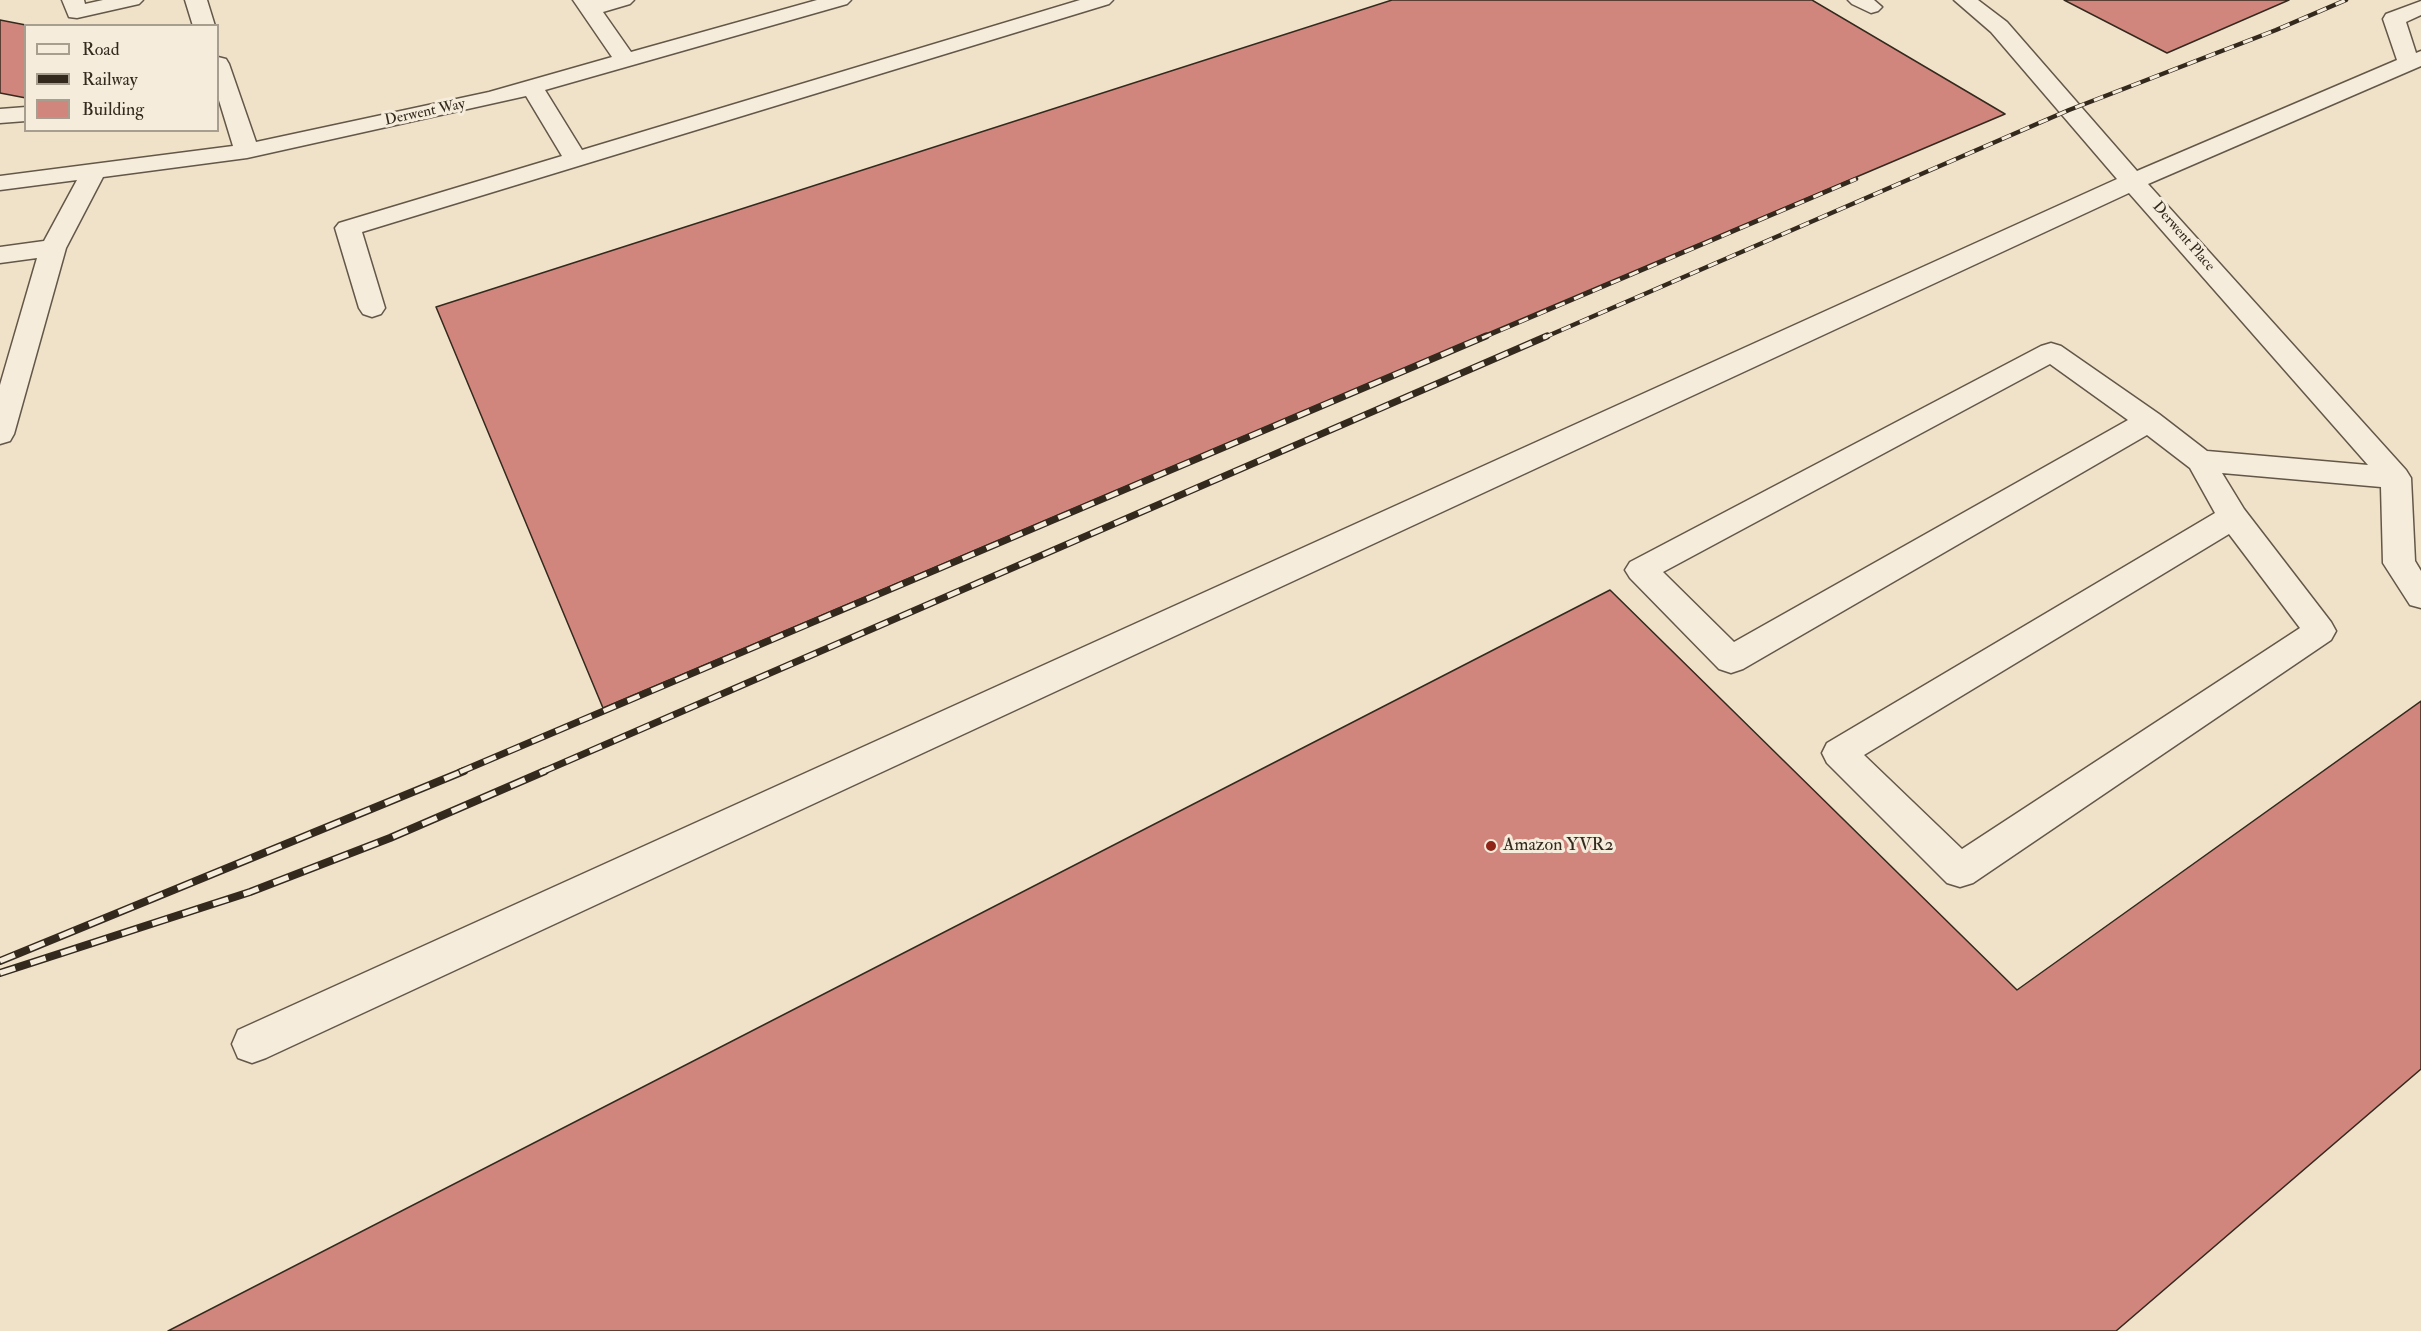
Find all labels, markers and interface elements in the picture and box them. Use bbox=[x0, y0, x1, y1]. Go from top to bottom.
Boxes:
legend bbox=[24, 24, 219, 132]
text: Road bbox=[82, 38, 120, 61]
text: Railway bbox=[82, 68, 138, 91]
street label: Derwent Way bbox=[383, 96, 467, 130]
text: Building bbox=[82, 98, 144, 121]
street label: Derwent Place bbox=[2148, 199, 2218, 275]
place label: Amazon YVR2 bbox=[1503, 835, 1614, 857]
marker: Amazon YVR2 bbox=[1484, 839, 1498, 853]

